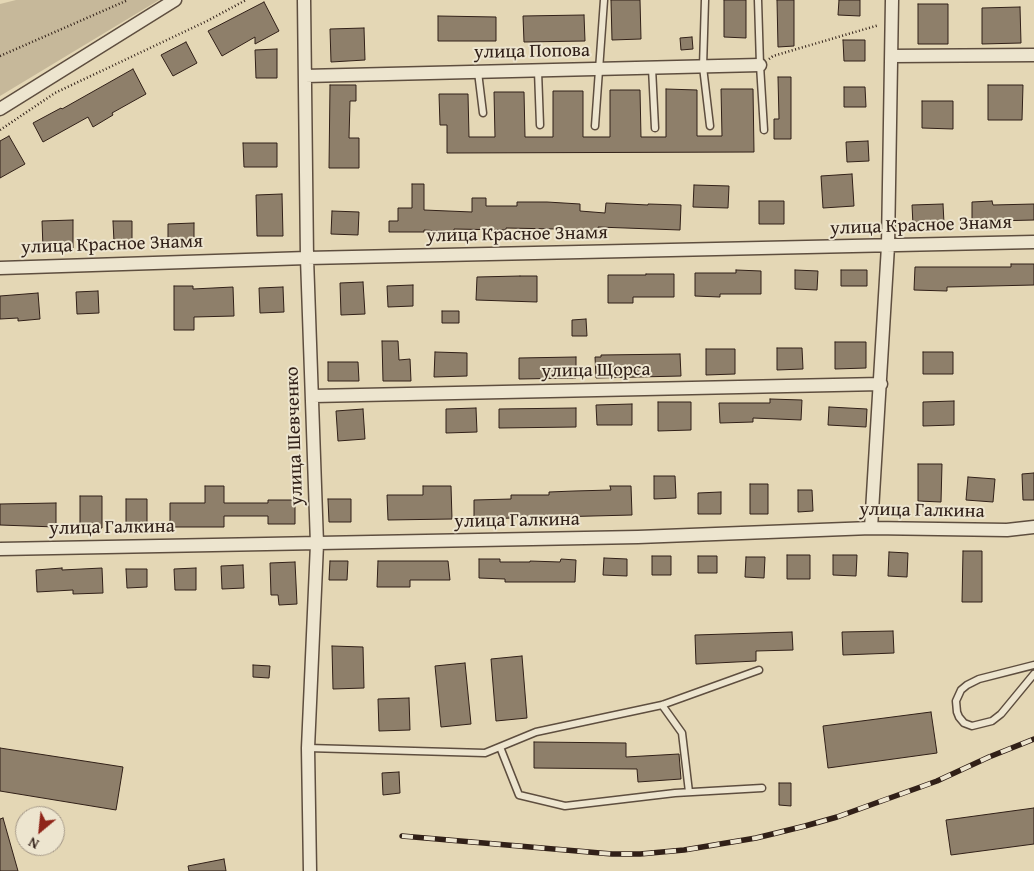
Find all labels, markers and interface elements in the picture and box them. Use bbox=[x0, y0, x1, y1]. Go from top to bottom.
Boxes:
street label: улица Попова bbox=[474, 40, 590, 64]
street label: улица Красное Знамя bbox=[830, 211, 1012, 241]
street label: улица Красное Знамя bbox=[426, 222, 608, 248]
street label: улица Красное Знамя bbox=[21, 230, 203, 260]
street label: улица Щорса bbox=[541, 359, 651, 383]
street label: улица Шевченко bbox=[281, 366, 309, 506]
street label: улица Галкина bbox=[859, 499, 985, 523]
street label: улица Галкина bbox=[454, 509, 580, 533]
street label: улица Галкина bbox=[49, 516, 175, 540]
north arrow bbox=[15, 806, 65, 856]
text: N bbox=[25, 832, 42, 854]

